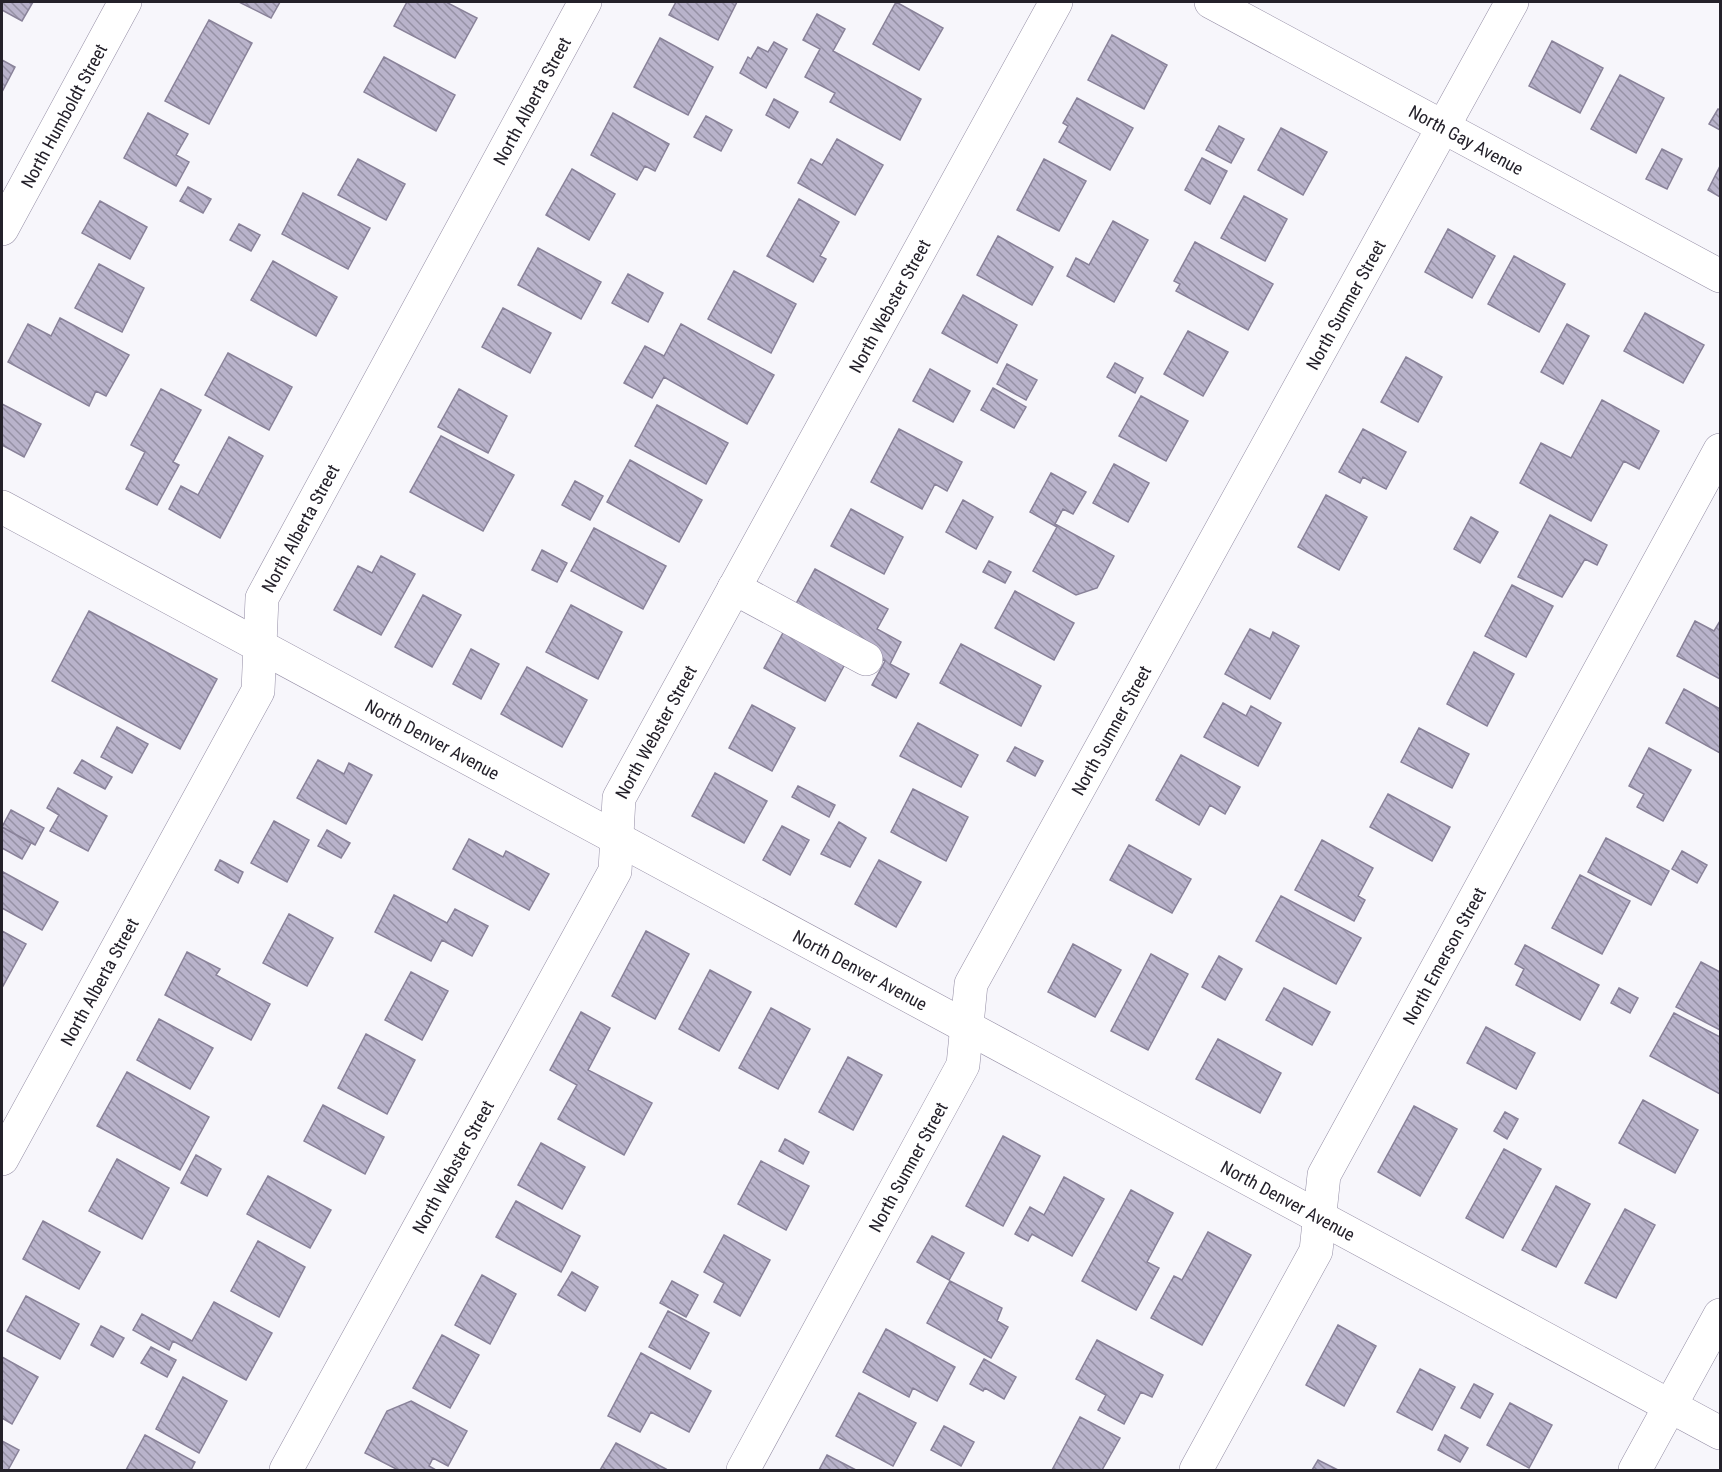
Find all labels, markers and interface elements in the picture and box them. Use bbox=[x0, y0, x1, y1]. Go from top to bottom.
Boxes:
street label: North Alberta Street bbox=[488, 33, 575, 168]
street label: North Humboldt Street bbox=[16, 40, 111, 191]
street label: North Gay Avenue bbox=[1405, 100, 1527, 179]
street label: North Webster Street bbox=[844, 235, 934, 376]
street label: North Sumner Street bbox=[1301, 236, 1389, 373]
street label: North Alberta Street bbox=[257, 461, 343, 596]
street label: North Webster Street bbox=[610, 662, 700, 802]
street label: North Sumner Street bbox=[1067, 662, 1155, 799]
street label: North Denver Avenue bbox=[362, 694, 503, 784]
street label: North Emerson Street bbox=[1398, 884, 1490, 1028]
street label: North Alberta Street bbox=[56, 914, 142, 1049]
street label: North Denver Avenue bbox=[790, 925, 931, 1014]
street label: North Webster Street bbox=[408, 1096, 498, 1237]
street label: North Sumner Street bbox=[864, 1098, 951, 1236]
street label: North Denver Avenue bbox=[1217, 1156, 1359, 1245]

